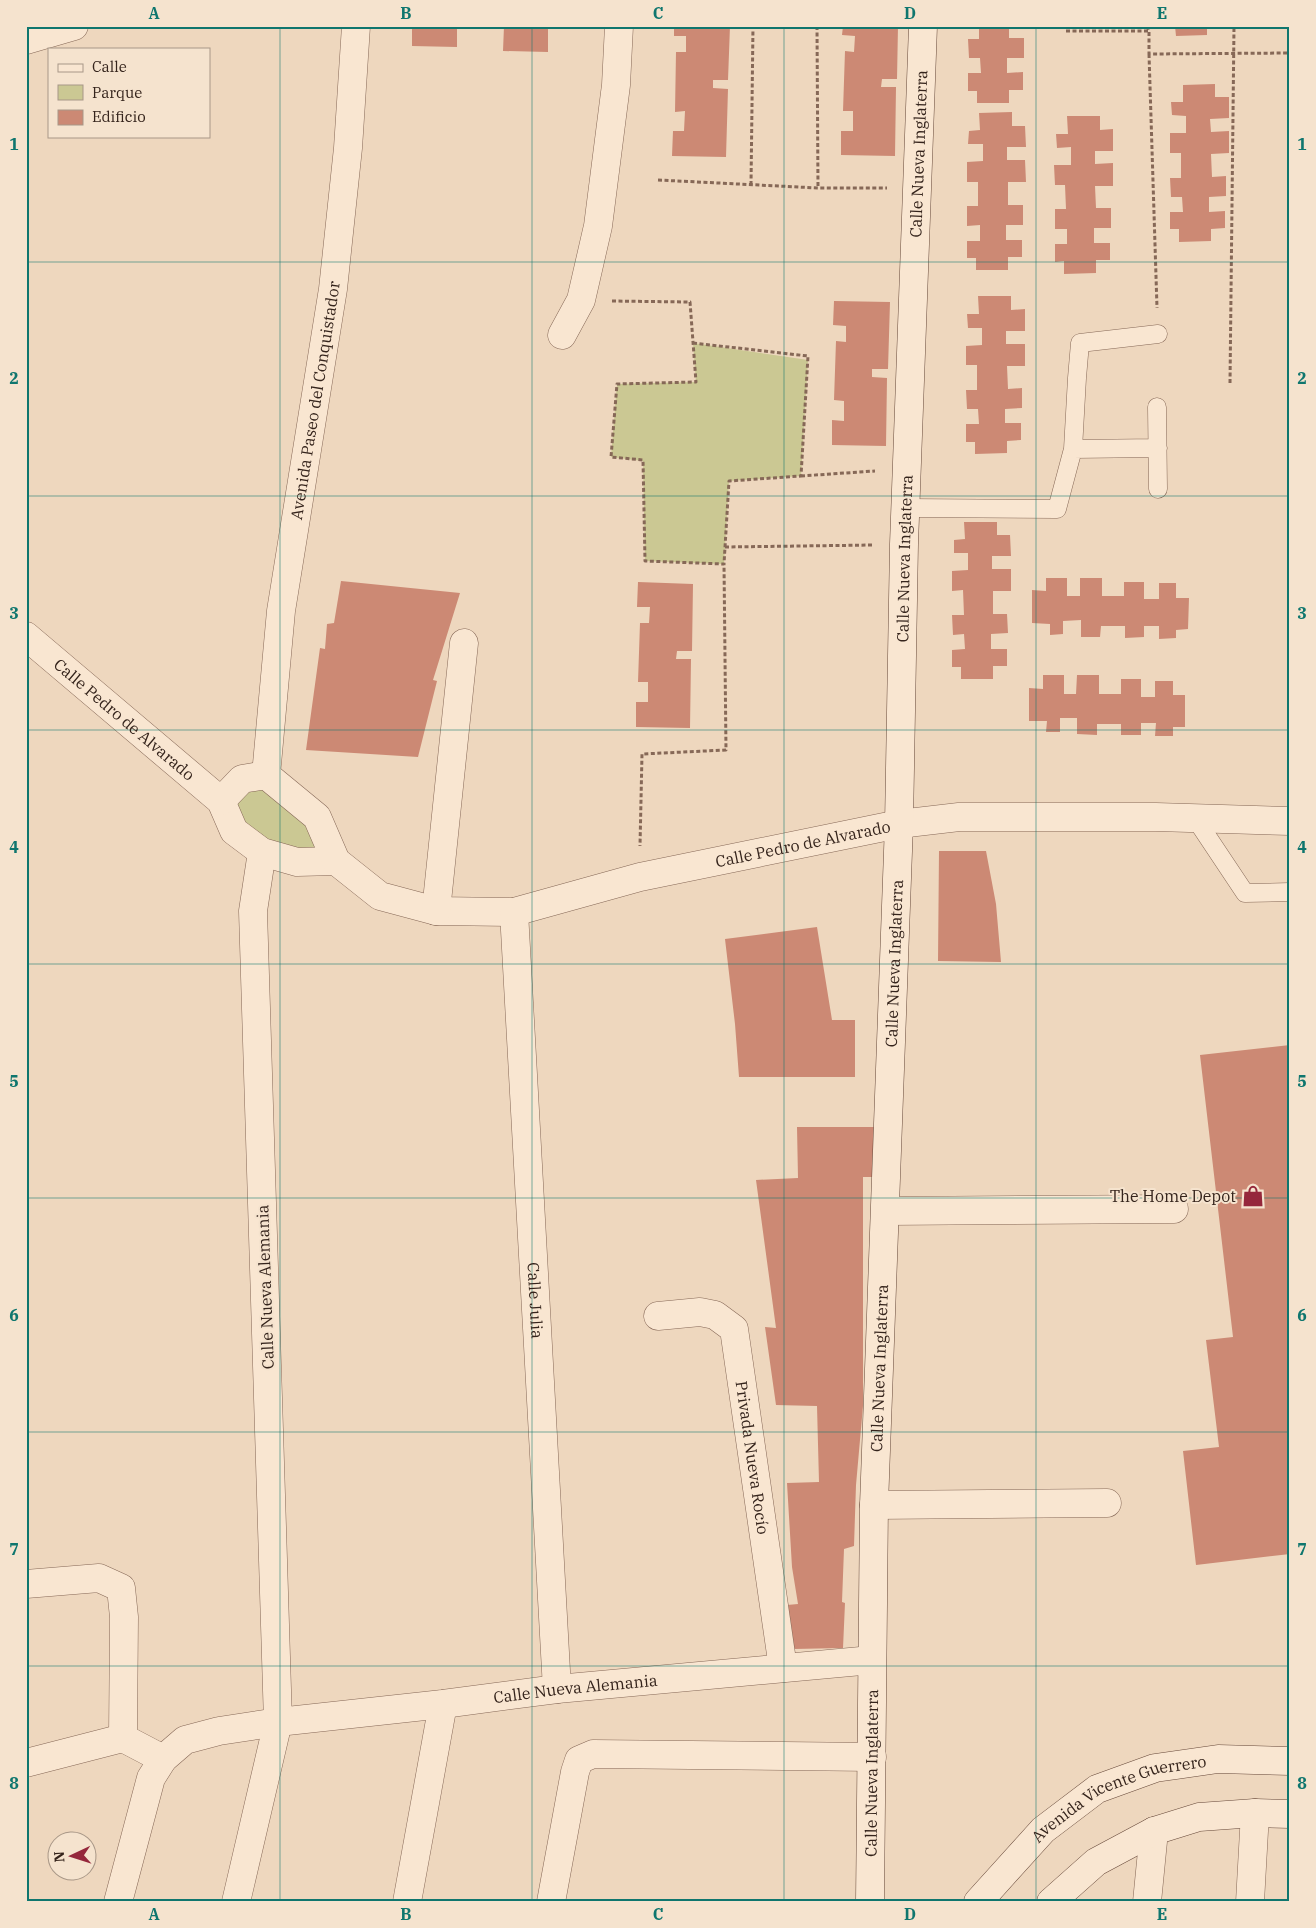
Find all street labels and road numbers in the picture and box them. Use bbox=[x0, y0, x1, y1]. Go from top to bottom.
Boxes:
street label: Calle Nueva Inglaterra bbox=[905, 69, 931, 238]
street label: Avenida Paseo del Conquistador bbox=[286, 280, 344, 521]
street label: Calle Nueva Inglaterra bbox=[892, 474, 917, 643]
street label: Calle Pedro de Alvarado bbox=[50, 654, 199, 785]
street label: Calle Pedro de Alvarado bbox=[714, 816, 892, 871]
street label: Calle Nueva Inglaterra bbox=[881, 879, 907, 1048]
street label: Calle Nueva Alemania bbox=[252, 1204, 278, 1370]
street label: Calle Julia bbox=[523, 1262, 548, 1339]
street label: Calle Nueva Inglaterra bbox=[866, 1284, 892, 1452]
street label: Privada Nueva Rocío bbox=[732, 1379, 774, 1536]
street label: Calle Nueva Alemania bbox=[492, 1670, 659, 1707]
street label: Calle Nueva Inglaterra bbox=[860, 1689, 882, 1857]
street label: Avenida Vicente Guerrero bbox=[1027, 1751, 1208, 1846]

